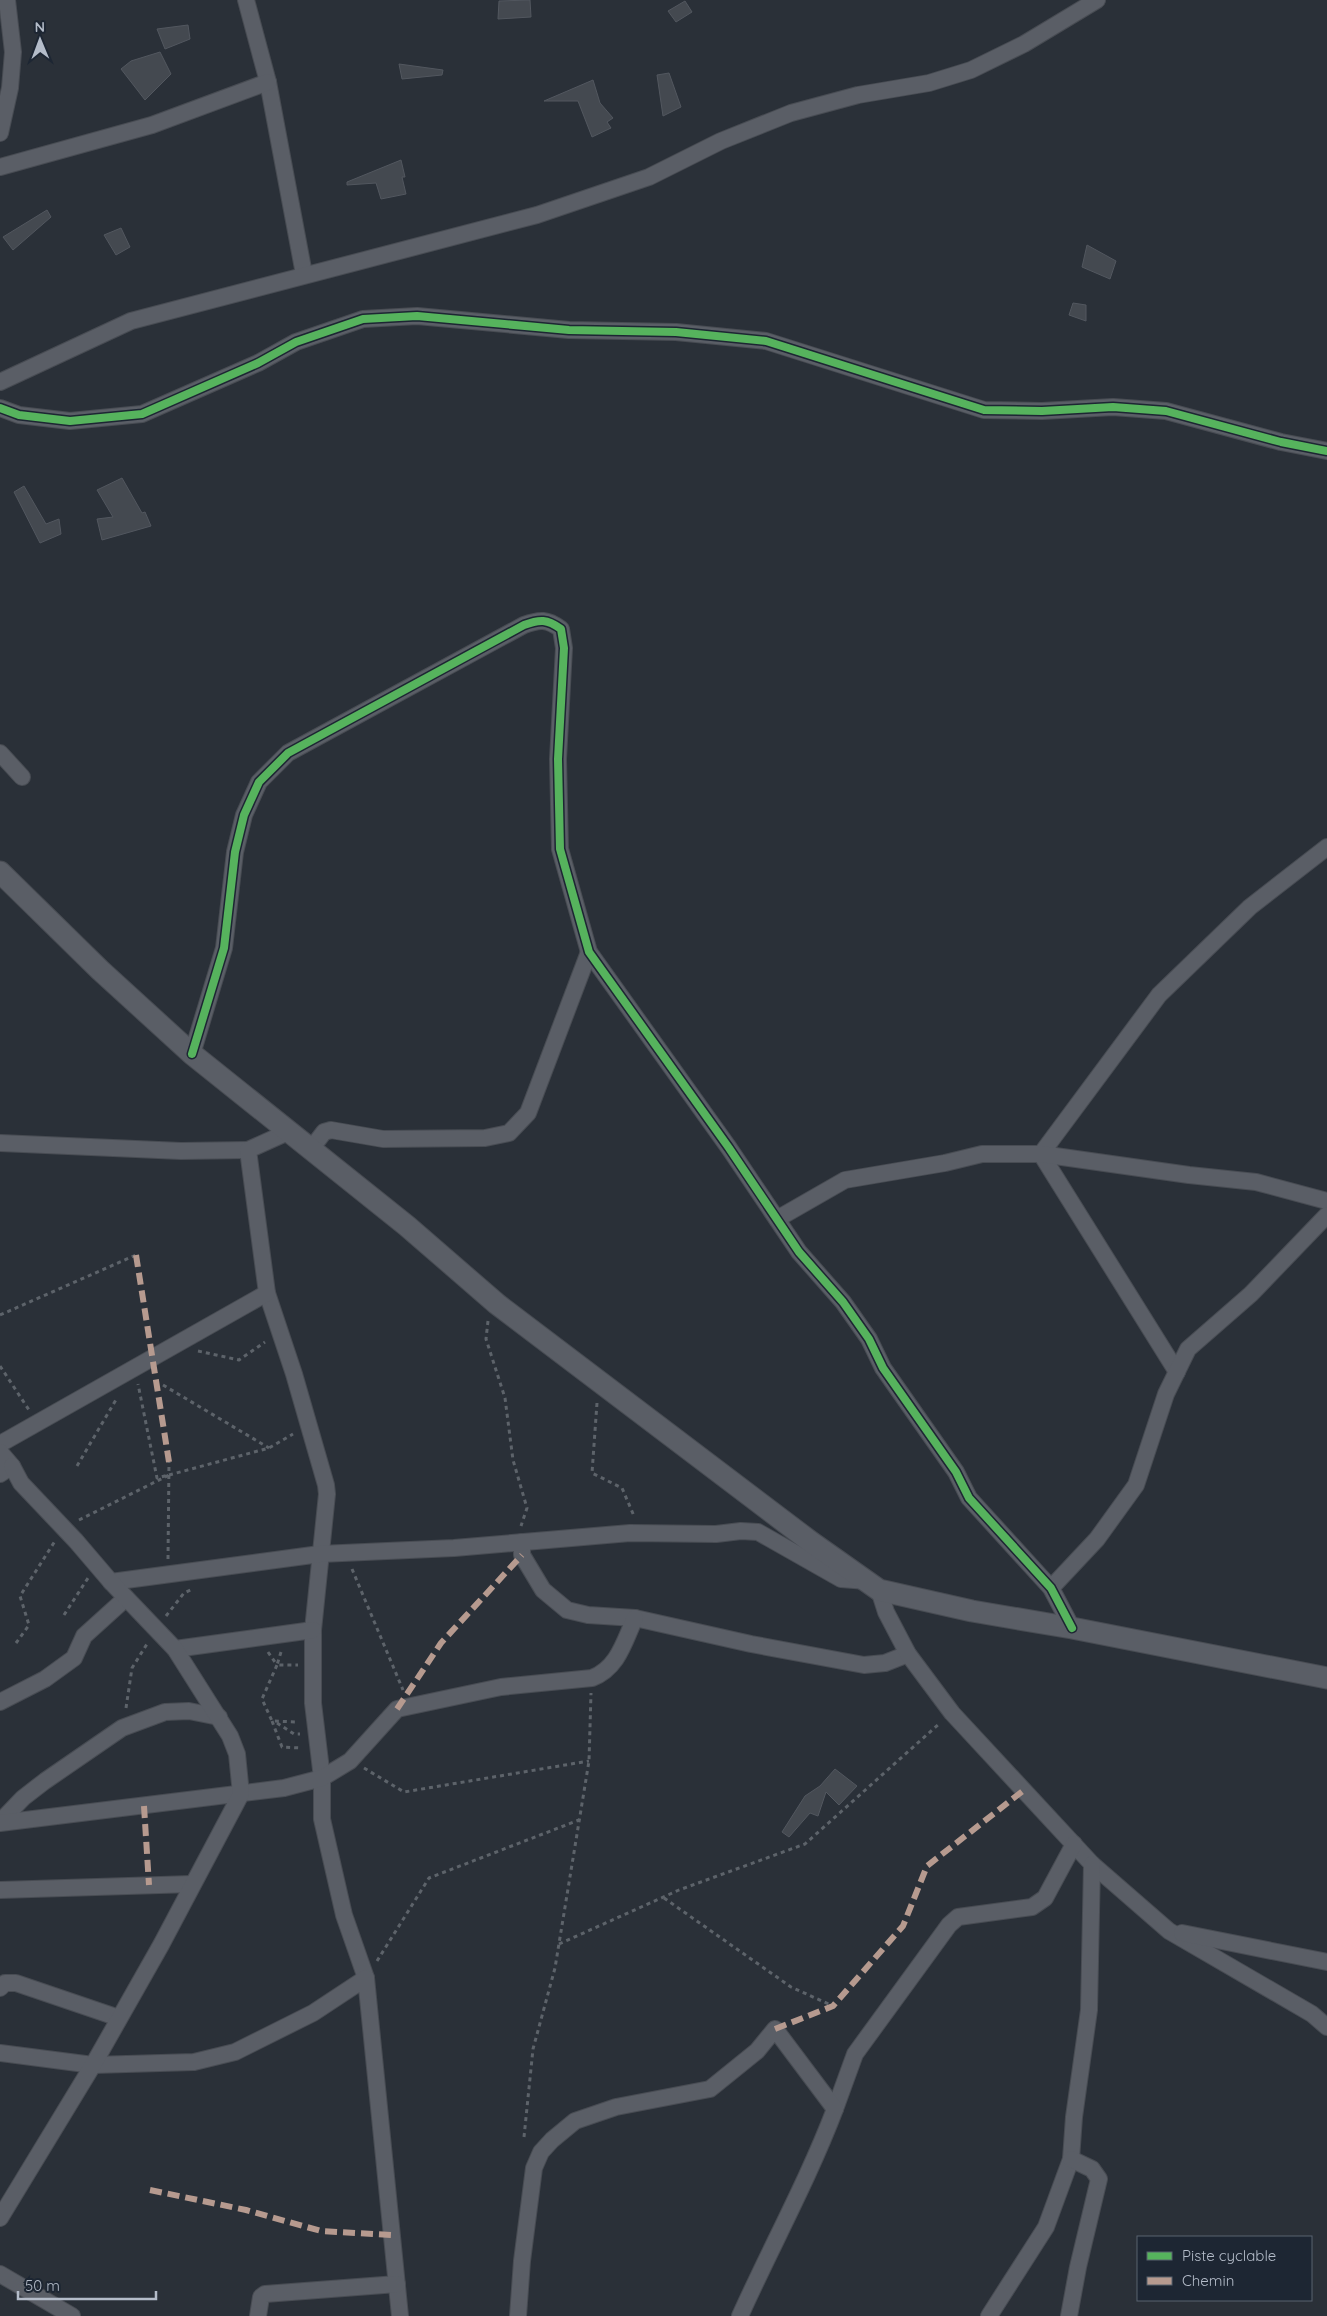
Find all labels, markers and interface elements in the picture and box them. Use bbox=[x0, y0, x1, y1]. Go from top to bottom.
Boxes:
north arrow bbox=[15, 15, 65, 65]
text: N bbox=[34, 18, 45, 36]
legend bbox=[1137, 2236, 1312, 2301]
text: Piste cyclable bbox=[1182, 2246, 1276, 2265]
scale bar bbox=[18, 2268, 155, 2300]
text: Chemin bbox=[1182, 2271, 1234, 2290]
text: 50 m bbox=[25, 2276, 60, 2295]

